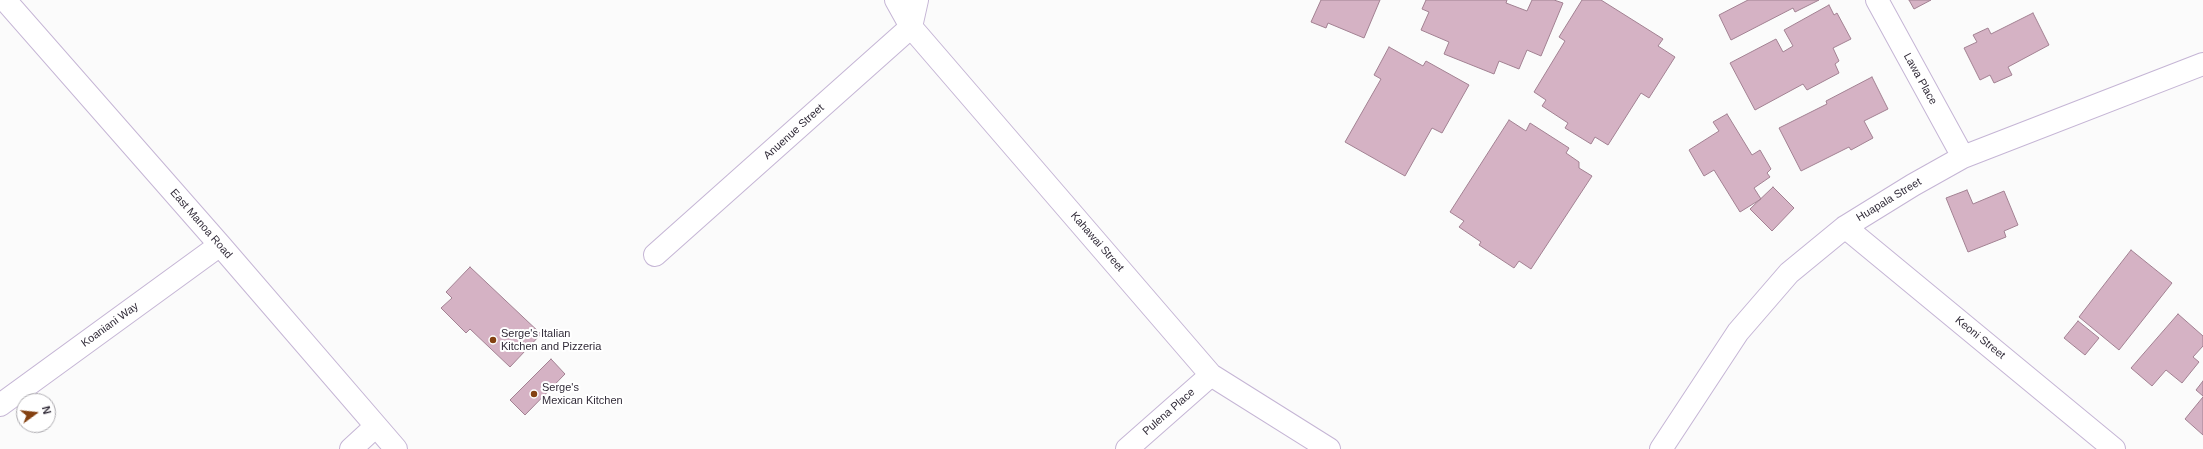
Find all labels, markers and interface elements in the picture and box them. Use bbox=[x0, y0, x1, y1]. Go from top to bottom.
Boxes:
street label: Lawa Place bbox=[1900, 51, 1940, 107]
street label: Anuenue Street bbox=[761, 102, 827, 162]
street label: Huapala Street bbox=[1854, 175, 1924, 225]
street label: East Manoa Road bbox=[167, 186, 235, 262]
street label: Kahawai Street bbox=[1068, 210, 1126, 274]
street label: Koaniani Way bbox=[79, 300, 141, 350]
street label: Keoni Street bbox=[1952, 314, 2008, 362]
place label: Serge's Italian Kitchen and Pizzeria bbox=[501, 327, 601, 353]
marker: Serge's Italian Kitchen and Pizzeria bbox=[488, 335, 498, 345]
place label: Serge's Mexican Kitchen bbox=[542, 381, 623, 407]
street label: Pulena Place bbox=[1140, 386, 1198, 438]
marker: Serge's Mexican Kitchen bbox=[529, 389, 539, 399]
north arrow bbox=[16, 393, 56, 433]
text: N bbox=[40, 405, 53, 416]

